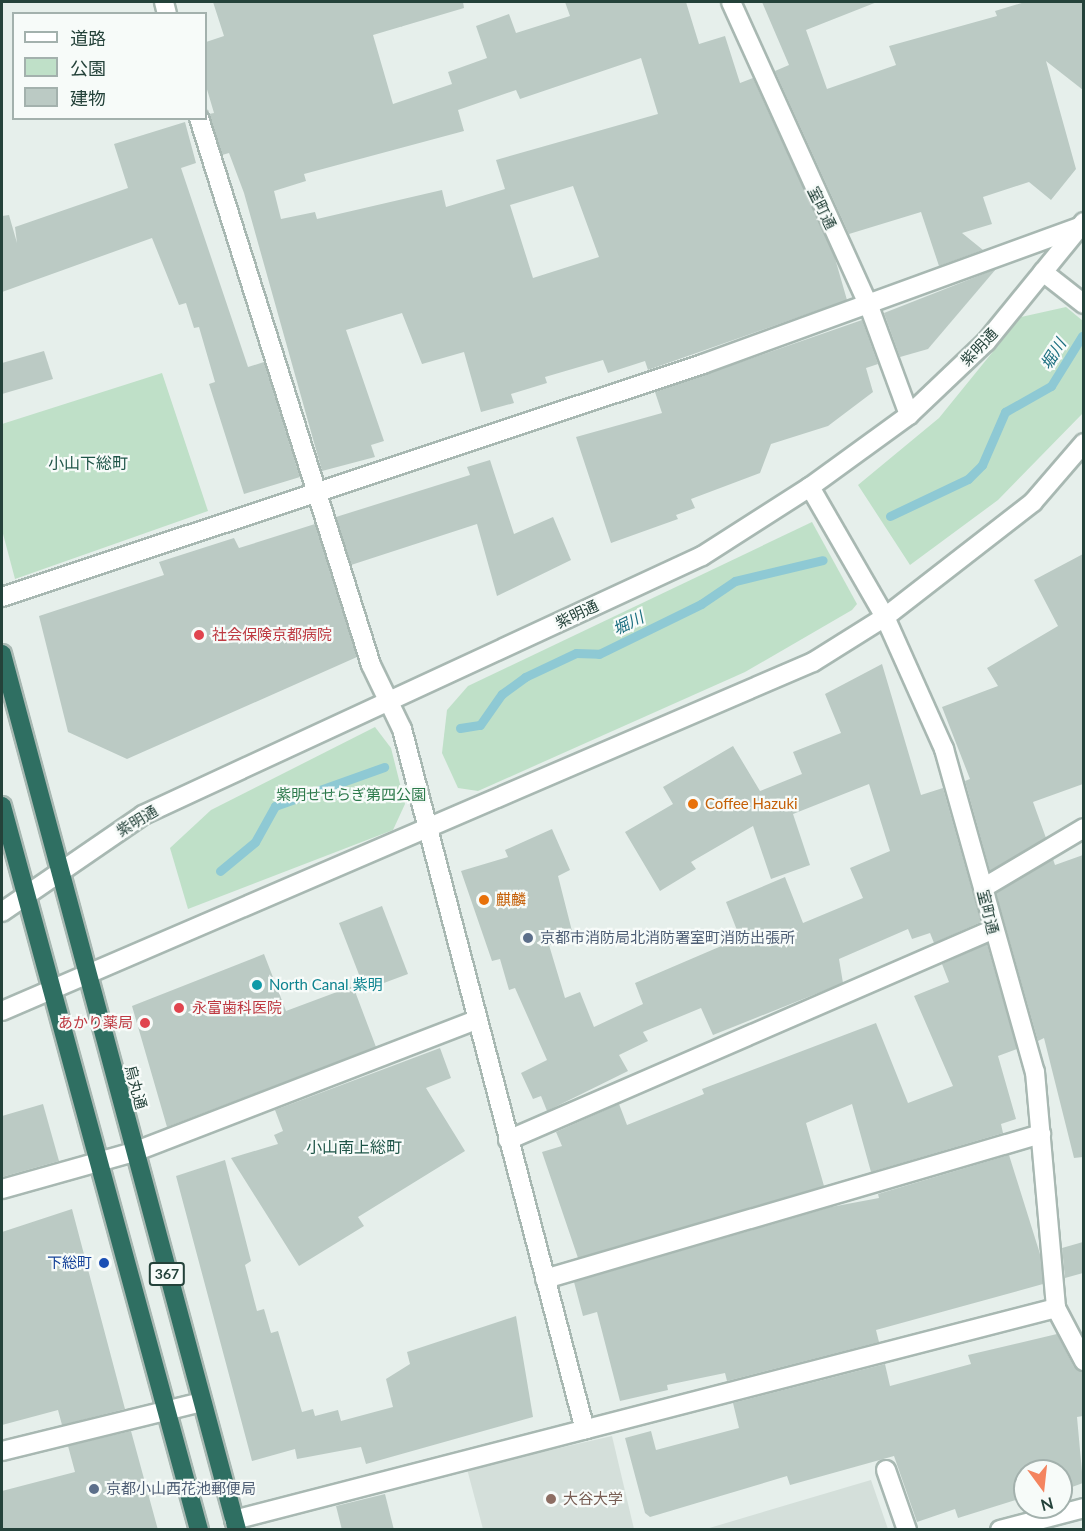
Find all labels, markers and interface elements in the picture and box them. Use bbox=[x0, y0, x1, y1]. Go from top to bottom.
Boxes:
legend bbox=[12, 12, 207, 120]
text: 道路 bbox=[70, 27, 106, 49]
text: 公園 bbox=[70, 57, 106, 79]
text: 建物 bbox=[70, 87, 106, 109]
street label: 室町通 bbox=[804, 184, 840, 232]
street label: 紫明通 bbox=[957, 325, 1001, 369]
water label: 堀川 bbox=[1036, 335, 1070, 373]
district label: 小山下総町 bbox=[48, 453, 128, 473]
street label: 紫明通 bbox=[553, 596, 601, 632]
water label: 堀川 bbox=[609, 607, 647, 639]
marker: 社会保険京都病院 bbox=[190, 626, 208, 644]
place label: 社会保険京都病院 bbox=[212, 626, 332, 644]
park label: 紫明せせらぎ第四公園 bbox=[276, 786, 426, 804]
place label: Coffee Hazuki bbox=[705, 795, 798, 813]
marker: Coffee Hazuki bbox=[686, 797, 700, 811]
street label: 紫明通 bbox=[113, 802, 161, 840]
street label: 室町通 bbox=[974, 888, 1002, 936]
place label: 麒麟 bbox=[496, 891, 526, 909]
marker: 麒麟 bbox=[477, 893, 491, 907]
place label: 京都市消防局北消防署室町消防出張所 bbox=[540, 929, 795, 947]
marker: 京都市消防局北消防署室町消防出張所 bbox=[521, 931, 535, 945]
place label: North Canal 紫明 bbox=[269, 976, 382, 994]
marker: North Canal 紫明 bbox=[250, 978, 264, 992]
marker: 永富歯科医院 bbox=[170, 999, 188, 1017]
place label: 永富歯科医院 bbox=[192, 999, 282, 1017]
place label: あかり薬局 bbox=[58, 1014, 133, 1032]
marker: あかり薬局 bbox=[138, 1016, 152, 1030]
street label: 烏丸通 bbox=[121, 1063, 151, 1111]
district label: 小山南上総町 bbox=[306, 1137, 402, 1157]
place label: 下総町 bbox=[47, 1254, 92, 1272]
marker: 下総町 bbox=[97, 1256, 111, 1270]
road number: 367 bbox=[148, 1263, 186, 1285]
north arrow bbox=[1013, 1459, 1073, 1519]
place label: 京都小山西花池郵便局 bbox=[106, 1480, 256, 1498]
marker: 京都小山西花池郵便局 bbox=[87, 1482, 101, 1496]
place label: 大谷大学 bbox=[563, 1490, 623, 1508]
marker: 大谷大学 bbox=[544, 1492, 558, 1506]
text: N bbox=[1039, 1494, 1056, 1516]

